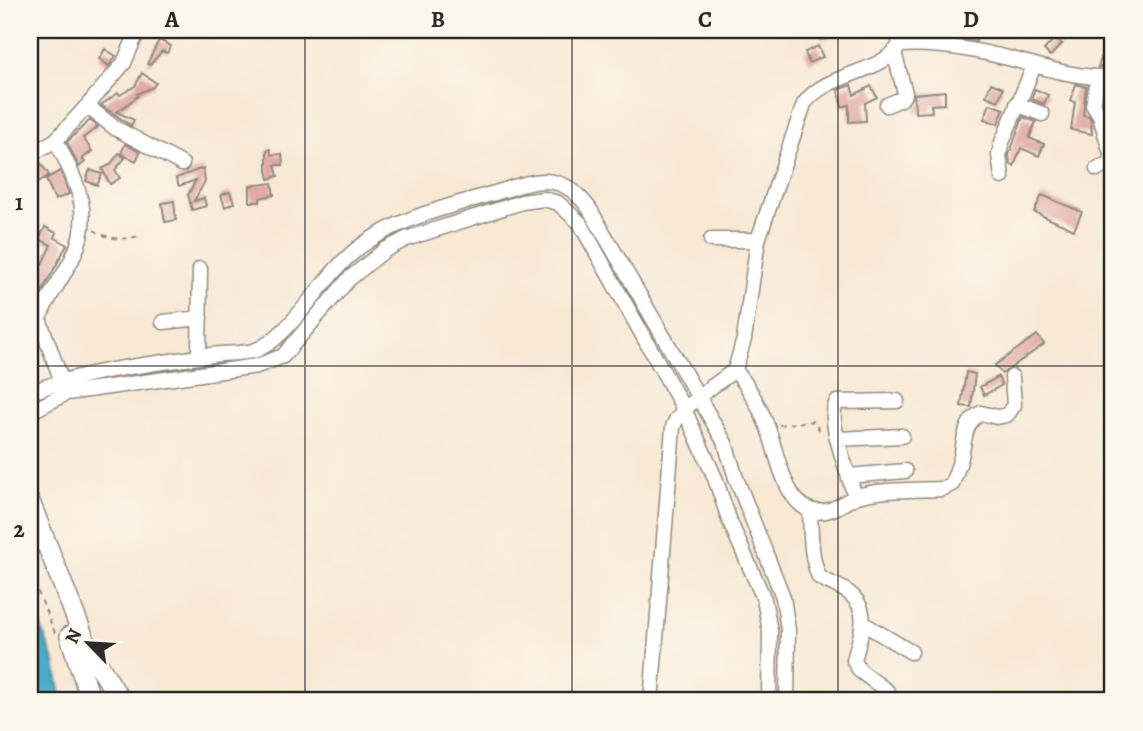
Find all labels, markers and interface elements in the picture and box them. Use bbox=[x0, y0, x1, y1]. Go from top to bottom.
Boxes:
text: A bbox=[164, 4, 180, 35]
text: B bbox=[431, 4, 445, 35]
text: C bbox=[698, 4, 712, 35]
text: D bbox=[963, 4, 979, 35]
text: 1 bbox=[15, 187, 23, 218]
text: 2 bbox=[13, 514, 25, 545]
north arrow bbox=[52, 608, 122, 678]
text: N bbox=[59, 624, 88, 648]

